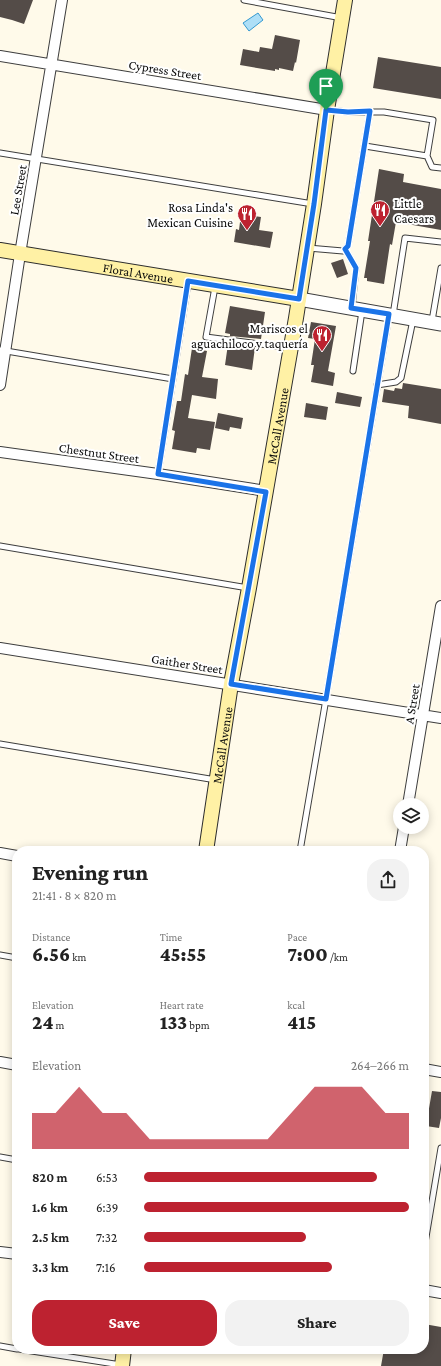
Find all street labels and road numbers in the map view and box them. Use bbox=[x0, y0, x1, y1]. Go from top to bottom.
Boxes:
street label: Cypress Street bbox=[127, 57, 203, 83]
street label: Lee Street bbox=[6, 163, 30, 216]
street label: Floral Avenue bbox=[102, 260, 175, 286]
street label: McCall Avenue bbox=[263, 386, 291, 465]
street label: Chestnut Street bbox=[58, 440, 141, 466]
street label: Gaither Street bbox=[150, 651, 224, 677]
street label: A Street bbox=[401, 682, 423, 725]
street label: McCall Avenue bbox=[209, 705, 235, 785]

